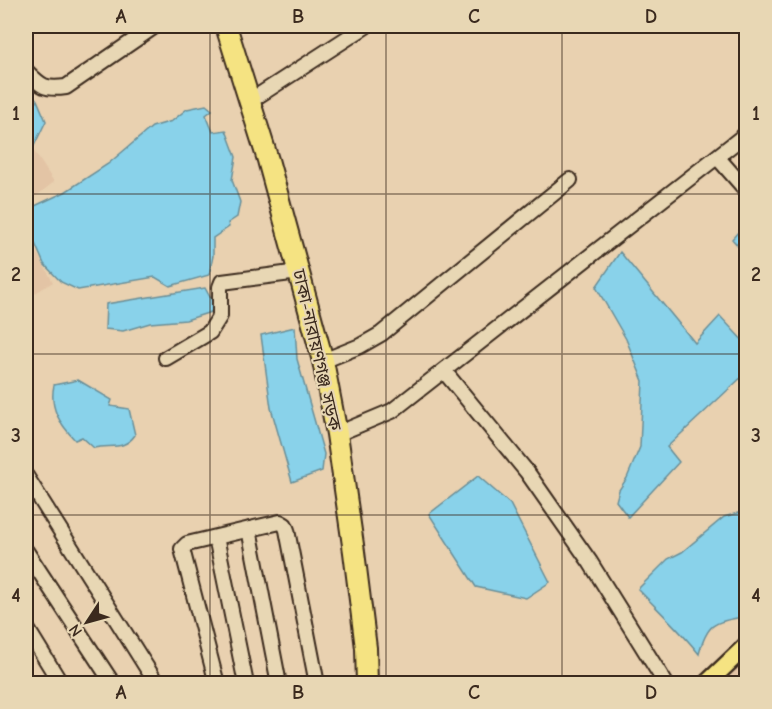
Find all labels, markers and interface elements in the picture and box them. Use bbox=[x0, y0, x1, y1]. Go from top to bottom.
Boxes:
text: A bbox=[115, 5, 127, 28]
text: B bbox=[292, 5, 304, 28]
text: C bbox=[468, 5, 480, 28]
text: D bbox=[645, 5, 657, 28]
text: 1 bbox=[12, 102, 20, 125]
text: 1 bbox=[752, 102, 760, 125]
text: 2 bbox=[11, 263, 21, 286]
text: 2 bbox=[751, 263, 761, 286]
street label: ঢাকা-নারায়ণগঞ্জ সড়ক bbox=[288, 267, 345, 433]
text: 3 bbox=[11, 424, 21, 447]
text: 3 bbox=[751, 424, 761, 447]
text: 4 bbox=[11, 584, 21, 607]
text: 4 bbox=[751, 584, 761, 607]
north arrow bbox=[57, 592, 117, 652]
text: N bbox=[65, 621, 86, 640]
text: A bbox=[115, 681, 127, 704]
text: B bbox=[292, 681, 304, 704]
text: C bbox=[468, 681, 480, 704]
text: D bbox=[645, 681, 657, 704]

